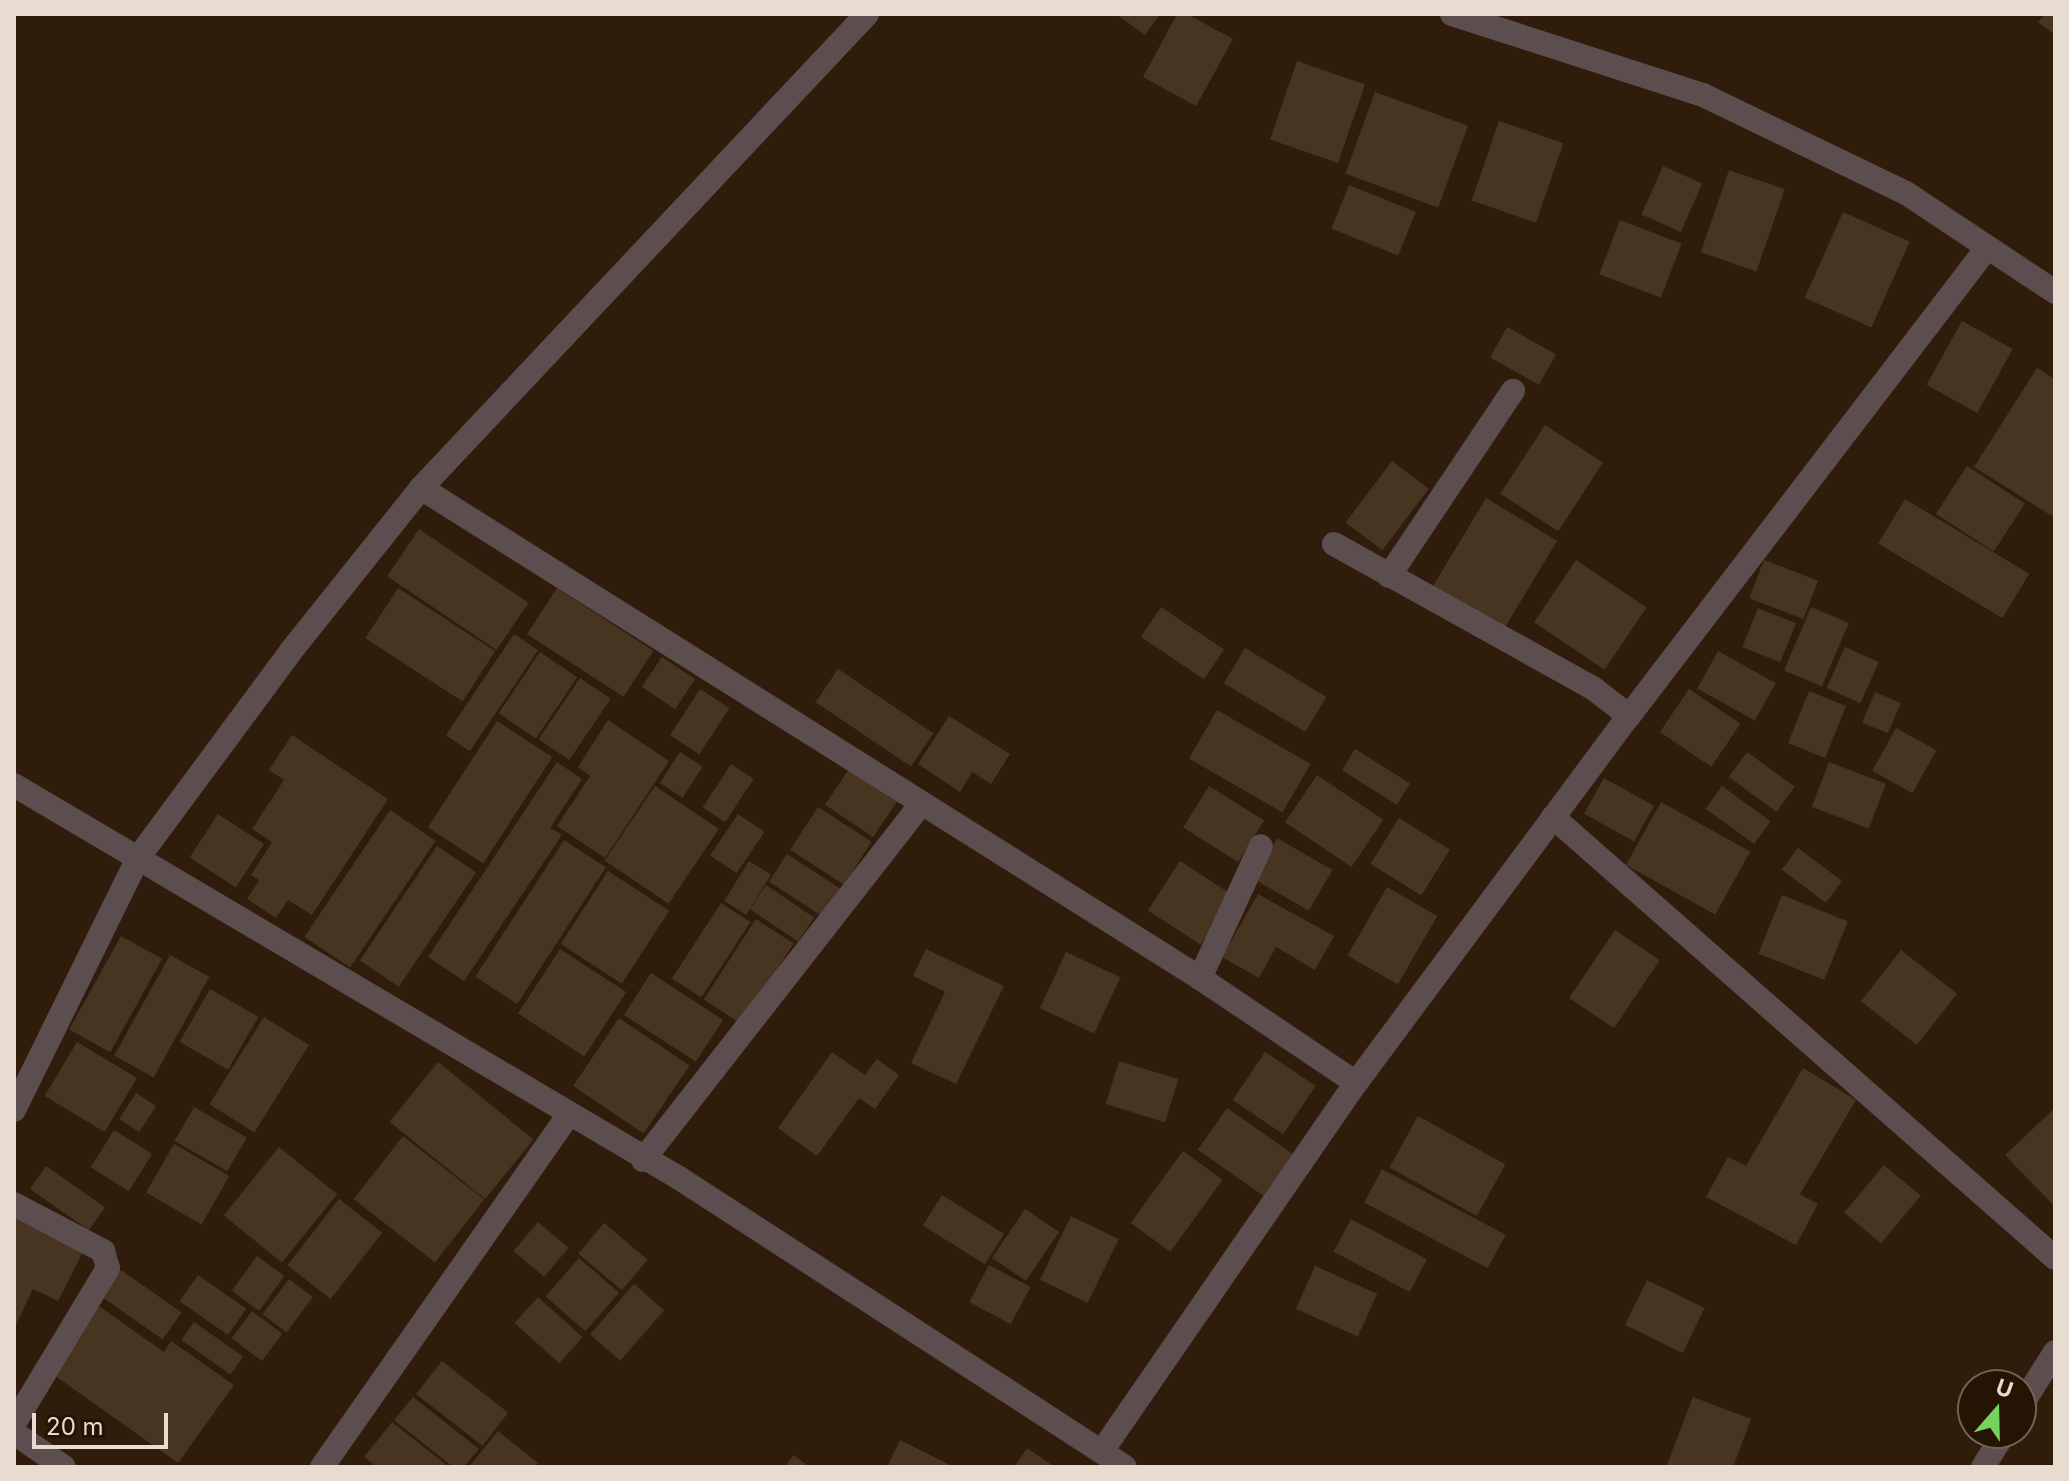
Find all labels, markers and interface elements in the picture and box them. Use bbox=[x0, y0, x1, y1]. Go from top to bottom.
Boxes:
north arrow bbox=[1957, 1369, 2037, 1449]
text: U bbox=[1993, 1373, 2017, 1403]
scale bar bbox=[36, 1397, 172, 1447]
text: 20 m bbox=[46, 1412, 104, 1441]

